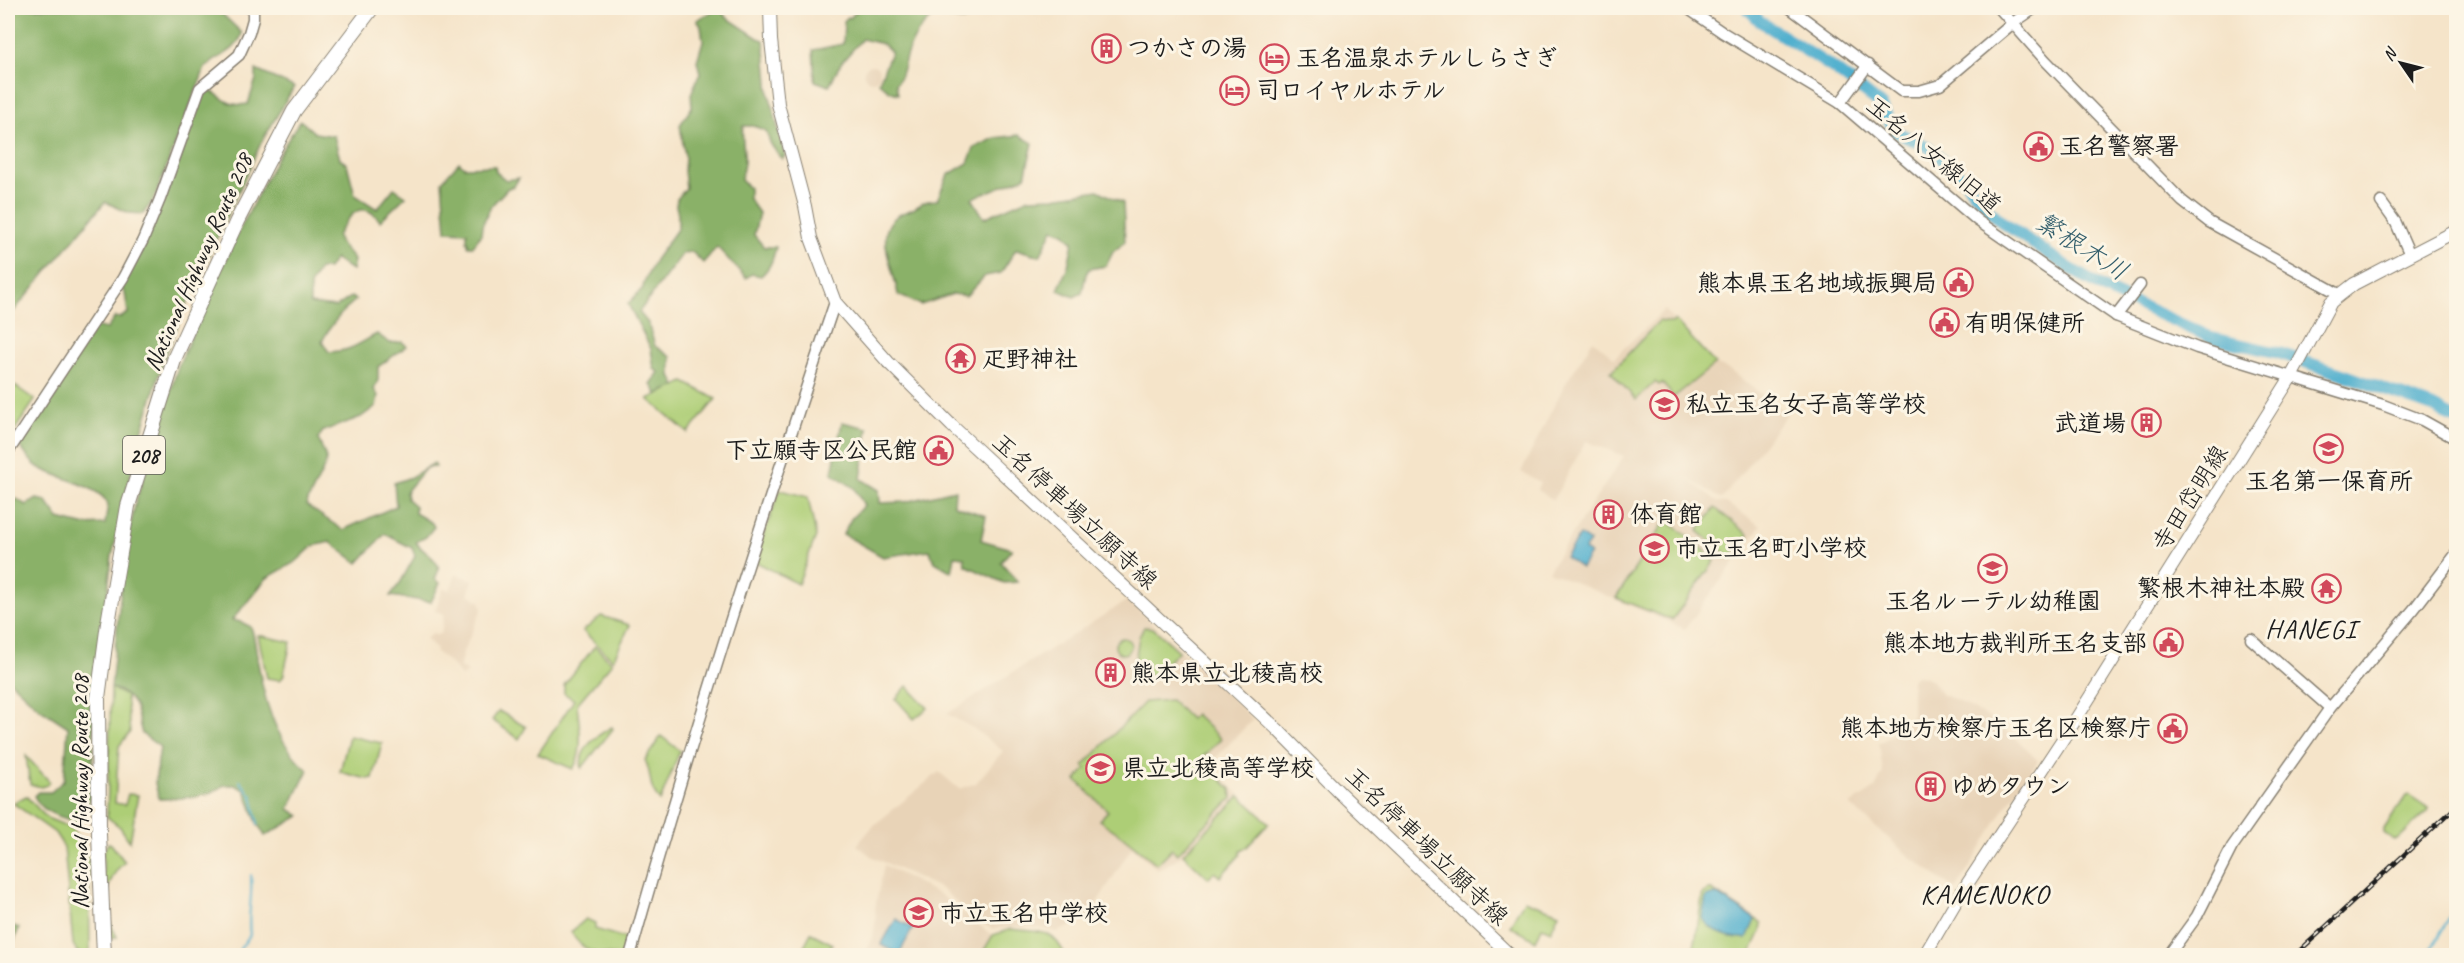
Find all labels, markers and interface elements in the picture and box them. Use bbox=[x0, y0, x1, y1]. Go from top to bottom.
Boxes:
building icon: つかさの湯 bbox=[1090, 32, 1122, 64]
place label: つかさの湯 bbox=[1127, 33, 1247, 63]
north arrow bbox=[2371, 33, 2431, 93]
hotel icon: 玉名温泉ホテルしらさぎ bbox=[1259, 42, 1291, 74]
place label: 玉名温泉ホテルしらさぎ bbox=[1296, 43, 1558, 73]
text: N bbox=[2378, 43, 2402, 65]
hotel icon: 司ロイヤルホテル bbox=[1219, 74, 1251, 106]
place label: 司ロイヤルホテル bbox=[1256, 75, 1446, 105]
street label: 玉名八女線旧道 bbox=[1860, 90, 2008, 220]
public building icon: 玉名警察署 bbox=[2022, 130, 2054, 162]
place label: 玉名警察署 bbox=[2059, 131, 2179, 161]
street label: National Highway Route 208 bbox=[137, 147, 260, 375]
water label: 繁根木川 bbox=[2029, 205, 2135, 288]
public building icon: 熊本県玉名地域振興局 bbox=[1942, 267, 1974, 299]
place label: 熊本県玉名地域振興局 bbox=[1697, 268, 1937, 298]
public building icon: 有明保健所 bbox=[1928, 307, 1960, 339]
place label: 有明保健所 bbox=[1965, 308, 2085, 338]
temple icon: 疋野神社 bbox=[945, 343, 977, 375]
place label: 疋野神社 bbox=[982, 344, 1078, 374]
school or university icon: 私立玉名女子高等学校 bbox=[1649, 388, 1681, 420]
place label: 私立玉名女子高等学校 bbox=[1686, 389, 1926, 419]
building icon: 武道場 bbox=[2131, 407, 2163, 439]
place label: 武道場 bbox=[2054, 408, 2126, 438]
street label: 玉名停車場立願寺線 bbox=[986, 426, 1164, 596]
school or university icon: 玉名第一保育所 bbox=[2313, 432, 2345, 464]
public building icon: 下立願寺区公民館 bbox=[922, 434, 954, 466]
place label: 下立願寺区公民館 bbox=[725, 435, 917, 465]
road number: 208 bbox=[123, 436, 165, 474]
street label: 寺田岱明線 bbox=[2145, 439, 2235, 557]
place label: 玉名第一保育所 bbox=[2245, 466, 2413, 496]
building icon: 体育館 bbox=[1593, 498, 1625, 530]
place label: 体育館 bbox=[1630, 499, 1702, 529]
school or university icon: 市立玉名町小学校 bbox=[1638, 532, 1670, 564]
place label: 市立玉名町小学校 bbox=[1675, 533, 1867, 563]
school or university icon: 玉名ルーテル幼稚園 bbox=[1977, 552, 2009, 584]
temple icon: 繁根木神社本殿 bbox=[2310, 572, 2342, 604]
place label: 繁根木神社本殿 bbox=[2137, 573, 2305, 603]
place label: 玉名ルーテル幼稚園 bbox=[1885, 586, 2101, 616]
district label: HANEGI bbox=[2265, 612, 2362, 646]
public building icon: 熊本地方裁判所玉名支部 bbox=[2152, 627, 2184, 659]
place label: 熊本地方裁判所玉名支部 bbox=[1883, 628, 2147, 658]
building icon: 熊本県立北稜高校 bbox=[1094, 657, 1126, 689]
place label: 熊本県立北稜高校 bbox=[1131, 658, 1323, 688]
street label: National Highway Route 208 bbox=[65, 673, 95, 909]
public building icon: 熊本地方検察庁玉名区検察庁 bbox=[2157, 712, 2189, 744]
place label: 熊本地方検察庁玉名区検察庁 bbox=[1840, 713, 2152, 743]
school or university icon: 県立北稜高等学校 bbox=[1085, 752, 1117, 784]
place label: 県立北稜高等学校 bbox=[1122, 753, 1314, 783]
street label: 玉名停車場立願寺線 bbox=[1339, 760, 1515, 932]
building icon: ゆめタウン bbox=[1914, 770, 1946, 802]
place label: ゆめタウン bbox=[1951, 771, 2071, 801]
district label: KAMENOKO bbox=[1920, 877, 2051, 911]
school or university icon: 市立玉名中学校 bbox=[903, 897, 935, 929]
place label: 市立玉名中学校 bbox=[940, 898, 1108, 928]

